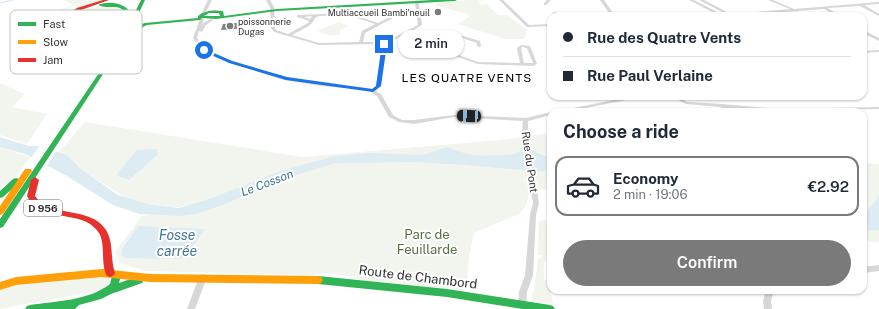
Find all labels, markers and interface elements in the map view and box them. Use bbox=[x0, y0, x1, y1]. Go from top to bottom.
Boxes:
place label: Multiaccueil Bambi'neuil bbox=[328, 7, 430, 18]
marker: Multiaccueil Bambi'neuil bbox=[433, 7, 443, 17]
legend bbox=[10, 10, 142, 74]
place label: poissonnerie Dugas bbox=[238, 16, 291, 37]
text: Fast bbox=[43, 18, 65, 30]
marker: poissonnerie Dugas bbox=[225, 21, 235, 31]
text: Rue des Quatre Vents bbox=[587, 29, 741, 46]
callout: 2 min bbox=[398, 30, 464, 58]
route end bbox=[375, 35, 393, 53]
text: Slow bbox=[43, 36, 69, 48]
text: 2 min bbox=[414, 36, 448, 51]
route start bbox=[195, 41, 213, 59]
text: Jam bbox=[43, 54, 63, 66]
text: Rue Paul Verlaine bbox=[587, 67, 713, 84]
district label: LES QUATRE VENTS bbox=[402, 71, 532, 85]
car bbox=[457, 109, 481, 123]
text: Choose a ride bbox=[563, 121, 679, 142]
street label: Rue du Pont bbox=[520, 131, 540, 193]
water label: Le Cosson bbox=[239, 166, 296, 199]
icon: car bbox=[565, 168, 601, 204]
text: Economy bbox=[613, 170, 678, 187]
text: €2.92 bbox=[808, 178, 849, 195]
text: 2 min · 19:06 bbox=[613, 187, 687, 202]
road number: D 956 bbox=[24, 200, 62, 216]
water label: Fosse carrée bbox=[157, 227, 198, 259]
park label: Parc de Feuillarde bbox=[397, 227, 457, 257]
button: Confirm bbox=[563, 240, 851, 286]
street label: Route de Chambord bbox=[358, 262, 478, 292]

